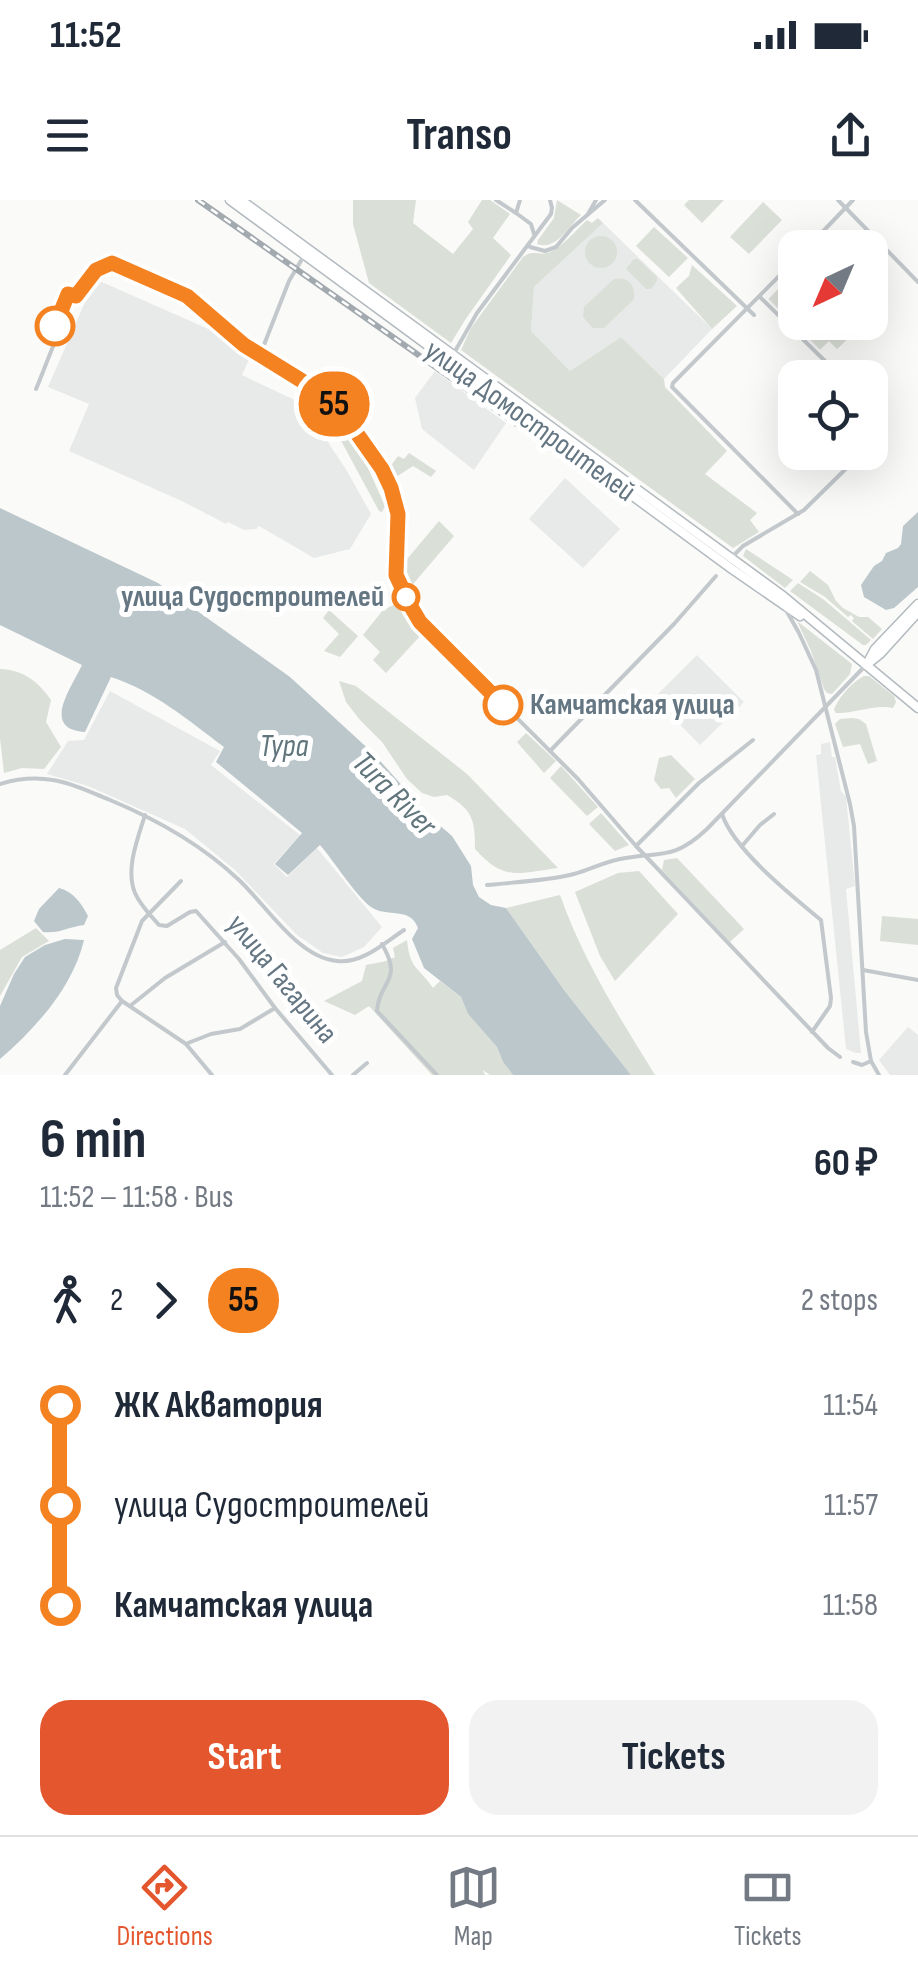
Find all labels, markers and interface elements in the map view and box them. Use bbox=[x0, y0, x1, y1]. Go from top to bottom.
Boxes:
text: 11:52 bbox=[50, 13, 122, 58]
icon: menu bbox=[40, 108, 95, 163]
text: Transo bbox=[406, 108, 512, 163]
icon: share bbox=[823, 108, 878, 163]
north arrow bbox=[778, 230, 888, 340]
map controls bbox=[778, 230, 888, 470]
unlabelled marker bbox=[36, 307, 74, 345]
street label: улица Домостроителей bbox=[417, 332, 643, 510]
button: locate bbox=[778, 360, 888, 470]
line badge: 55 bbox=[289, 372, 379, 436]
text: 55 bbox=[319, 383, 349, 426]
place label: улица Судостроителей bbox=[121, 579, 384, 615]
marker: улица Судостроителей bbox=[393, 584, 419, 610]
marker: Камчатская улица bbox=[484, 686, 522, 724]
place label: Камчатская улица bbox=[530, 687, 735, 723]
water label: Тура bbox=[260, 727, 308, 766]
water label: Tura River bbox=[344, 744, 445, 845]
street label: улица Гагарина bbox=[219, 907, 345, 1051]
text: 6 min bbox=[40, 1107, 147, 1174]
text: 60 ₽ bbox=[814, 1141, 878, 1186]
text: 11:52 – 11:58 · Bus bbox=[40, 1178, 233, 1217]
icon: walk bbox=[40, 1273, 95, 1328]
icon: forward bbox=[138, 1273, 193, 1328]
text: 55 bbox=[228, 1279, 259, 1322]
text: 2 bbox=[110, 1281, 123, 1320]
text: 2 stops bbox=[801, 1281, 878, 1320]
text: ЖК Акватория bbox=[114, 1383, 323, 1428]
text: 11:54 bbox=[823, 1386, 878, 1425]
text: улица Судостроителей bbox=[114, 1483, 429, 1528]
text: 11:57 bbox=[824, 1486, 878, 1525]
text: Камчатская улица bbox=[114, 1583, 373, 1628]
text: 11:58 bbox=[823, 1586, 878, 1625]
button: Start bbox=[40, 1700, 449, 1815]
button: Tickets bbox=[469, 1700, 878, 1815]
tab: Directions bbox=[117, 1860, 213, 1953]
tab: Map bbox=[446, 1860, 501, 1953]
tab: Tickets bbox=[734, 1860, 801, 1953]

